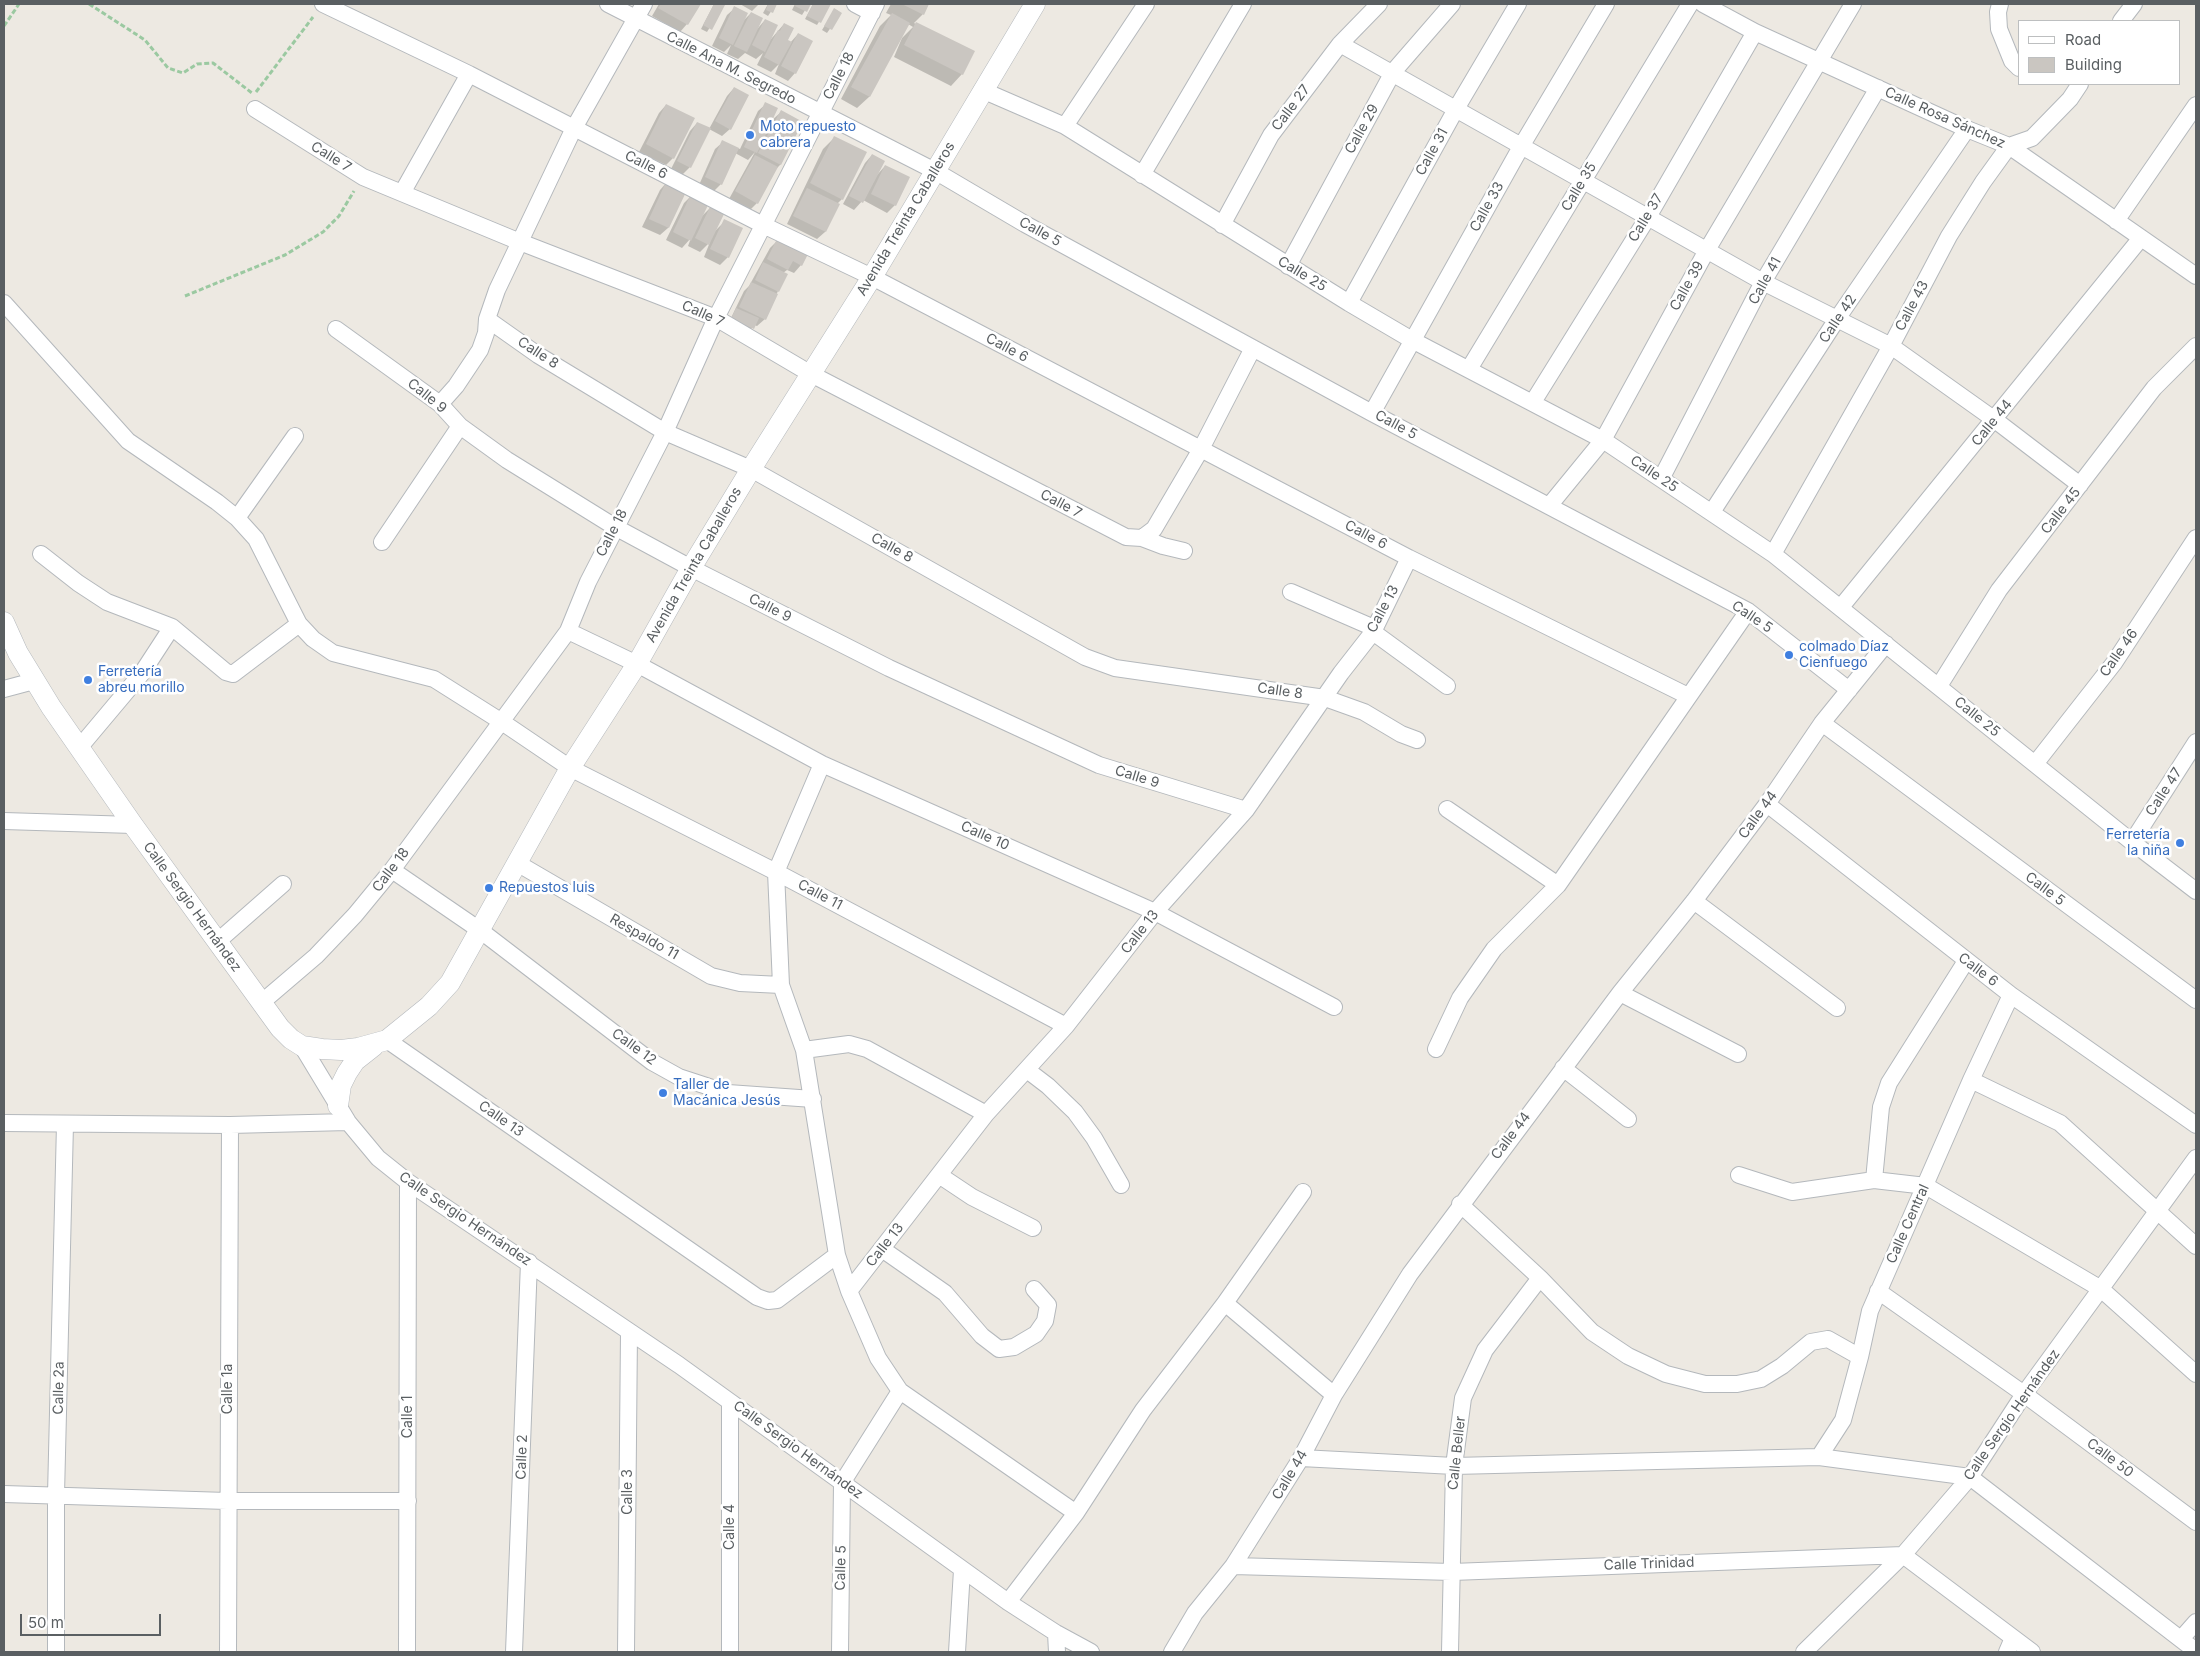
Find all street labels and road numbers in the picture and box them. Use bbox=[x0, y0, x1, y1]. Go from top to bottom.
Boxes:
street label: Calle Ana M. Segredo bbox=[663, 28, 799, 108]
street label: Calle 18 bbox=[820, 49, 858, 103]
street label: Calle 27 bbox=[1268, 82, 1314, 134]
street label: Calle Rosa Sánchez bbox=[1882, 84, 2008, 152]
street label: Calle 29 bbox=[1342, 101, 1382, 157]
street label: Calle 31 bbox=[1412, 125, 1452, 179]
street label: Calle 7 bbox=[308, 138, 354, 176]
street label: Avenida Treinta Caballeros bbox=[853, 139, 959, 299]
street label: Calle 6 bbox=[622, 147, 670, 183]
street label: Calle 35 bbox=[1558, 159, 1600, 215]
street label: Calle 33 bbox=[1466, 179, 1508, 235]
street label: Calle 37 bbox=[1625, 191, 1667, 245]
street label: Calle 5 bbox=[1016, 214, 1064, 250]
street label: Calle 25 bbox=[1275, 253, 1329, 295]
street label: Calle 41 bbox=[1745, 254, 1785, 308]
street label: Calle 39 bbox=[1666, 258, 1708, 314]
street label: Calle 43 bbox=[1892, 278, 1932, 334]
street label: Calle 42 bbox=[1816, 292, 1860, 346]
street label: Calle 7 bbox=[679, 297, 727, 331]
street label: Calle 6 bbox=[983, 330, 1031, 366]
street label: Calle 8 bbox=[514, 334, 562, 372]
street label: Calle 9 bbox=[404, 375, 450, 417]
street label: Calle 44 bbox=[1968, 396, 2016, 450]
street label: Calle 5 bbox=[1372, 407, 1420, 443]
street label: Calle 25 bbox=[1627, 452, 1681, 496]
street label: Avenida Treinta Caballeros bbox=[643, 484, 745, 646]
street label: Calle 45 bbox=[2038, 484, 2084, 538]
street label: Calle 7 bbox=[1037, 486, 1085, 522]
street label: Calle 18 bbox=[593, 506, 631, 560]
street label: Calle 6 bbox=[1342, 517, 1390, 553]
street label: Calle 8 bbox=[868, 530, 916, 566]
street label: Calle 13 bbox=[1364, 582, 1402, 636]
street label: Calle 9 bbox=[746, 590, 794, 626]
street label: Calle 5 bbox=[1728, 597, 1776, 637]
street label: Calle 46 bbox=[2096, 626, 2142, 680]
street label: Calle 8 bbox=[1256, 680, 1304, 702]
street label: Calle 25 bbox=[1951, 693, 2003, 741]
street label: Calle 9 bbox=[1113, 762, 1161, 792]
street label: Calle 47 bbox=[2142, 765, 2186, 819]
street label: Calle 44 bbox=[1735, 788, 1781, 842]
street label: Calle 10 bbox=[958, 818, 1012, 854]
street label: Calle Sergio Hernández bbox=[139, 839, 245, 975]
street label: Calle 18 bbox=[369, 844, 413, 896]
street label: Calle 5 bbox=[2022, 869, 2068, 909]
street label: Calle 11 bbox=[795, 876, 845, 914]
street label: Calle 13 bbox=[1118, 907, 1162, 957]
street label: Respaldo 11 bbox=[607, 911, 681, 963]
street label: Calle 6 bbox=[1955, 950, 2001, 990]
street label: Calle 12 bbox=[608, 1025, 660, 1069]
street label: Calle 13 bbox=[475, 1097, 527, 1141]
street label: Calle 44 bbox=[1488, 1109, 1534, 1163]
street label: Calle Sergio Hernández bbox=[396, 1168, 534, 1270]
street label: Calle Central bbox=[1883, 1182, 1933, 1266]
street label: Calle 13 bbox=[863, 1220, 907, 1270]
street label: Calle Sergio Hernández bbox=[1960, 1346, 2064, 1484]
street label: Calle 2a bbox=[50, 1361, 68, 1415]
street label: Calle 1a bbox=[220, 1364, 236, 1414]
street label: Calle 1 bbox=[400, 1396, 416, 1438]
street label: Calle Sergio Hernández bbox=[730, 1397, 866, 1503]
street label: Calle Beller bbox=[1445, 1415, 1469, 1491]
street label: Calle 2 bbox=[513, 1434, 531, 1480]
street label: Calle 50 bbox=[2083, 1435, 2137, 1481]
street label: Calle 44 bbox=[1269, 1447, 1311, 1503]
street label: Calle 3 bbox=[620, 1469, 636, 1515]
street label: Calle 4 bbox=[722, 1504, 738, 1550]
street label: Calle 5 bbox=[832, 1545, 850, 1591]
street label: Calle Trinidad bbox=[1603, 1554, 1695, 1574]

